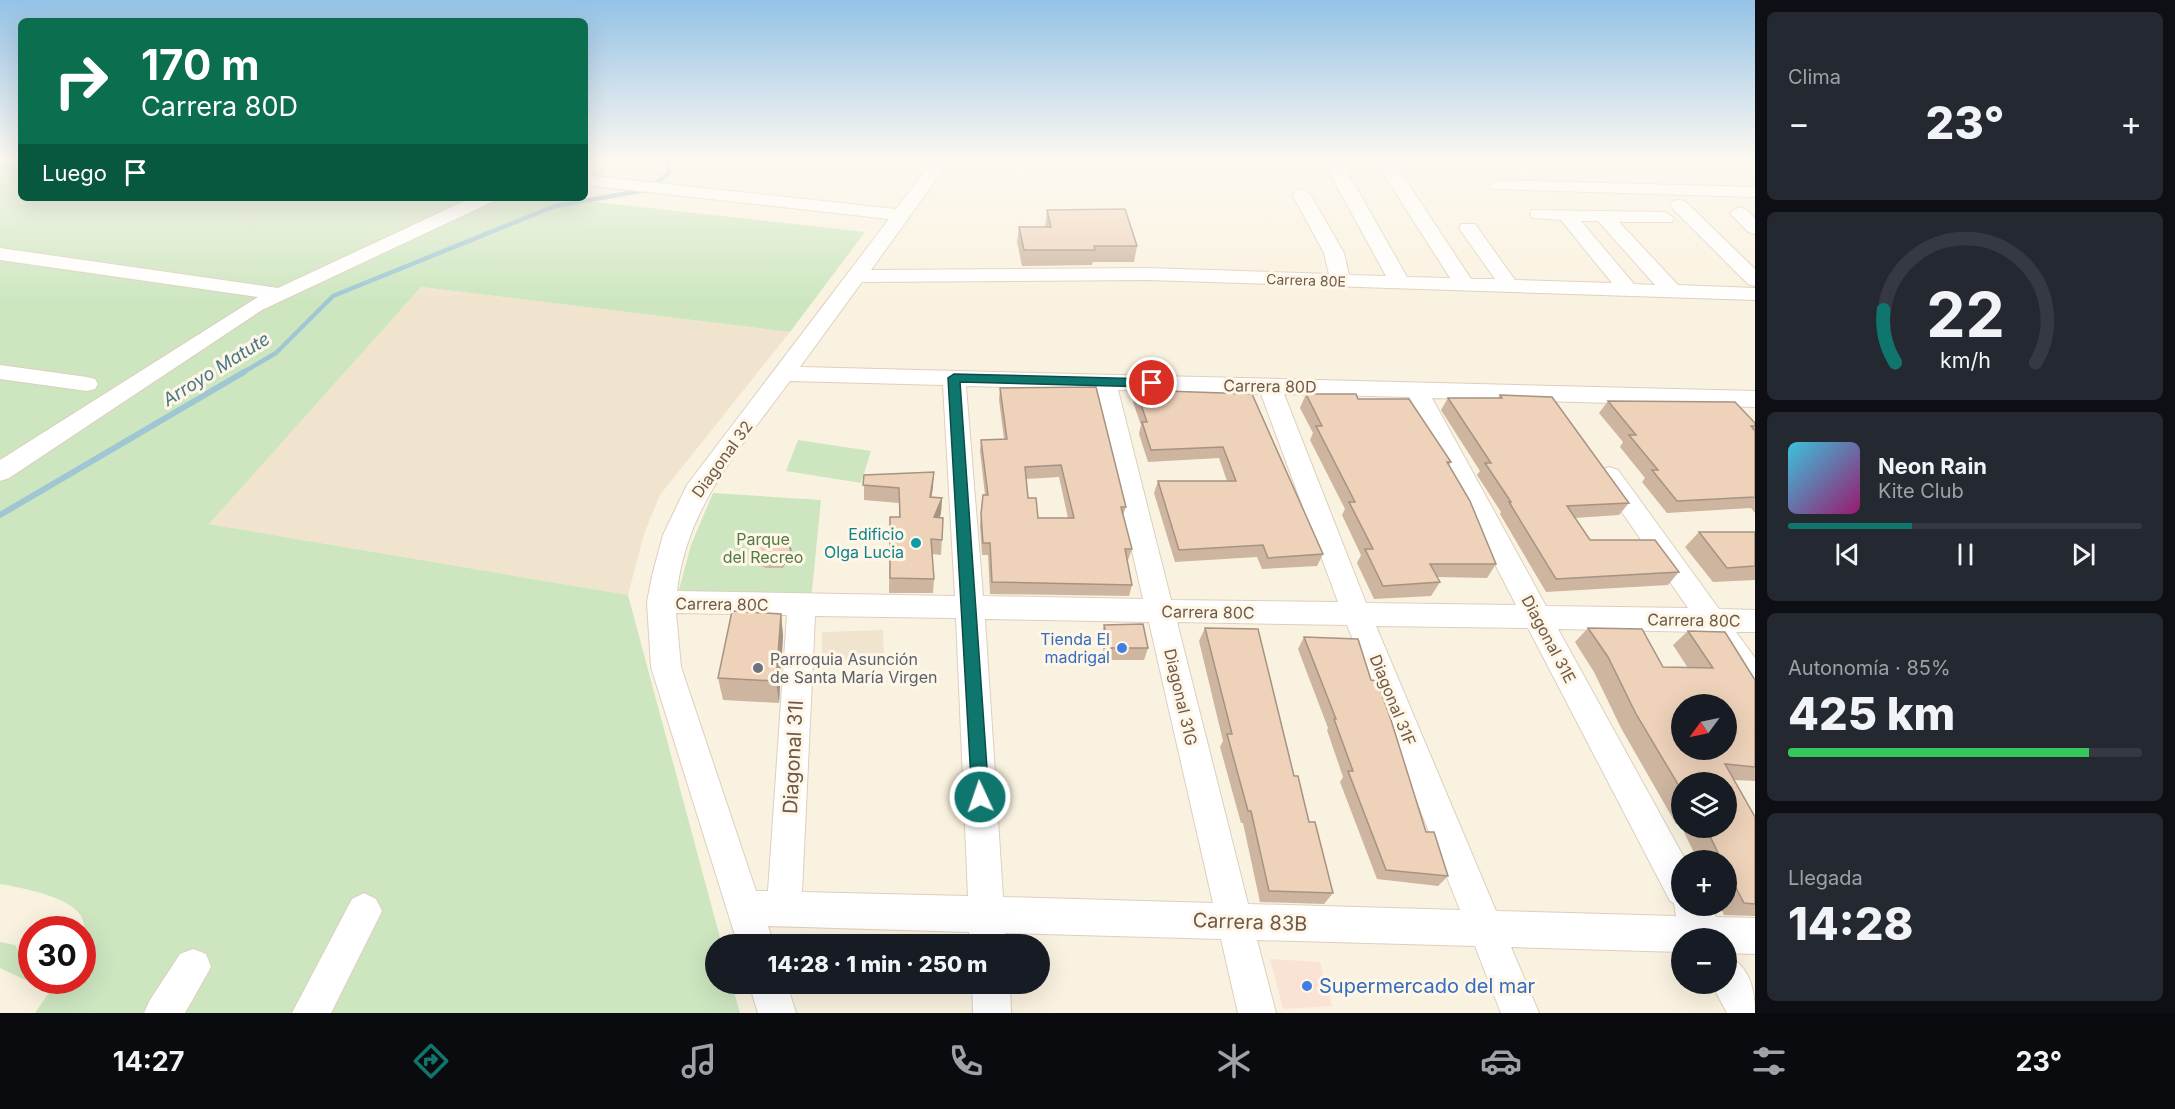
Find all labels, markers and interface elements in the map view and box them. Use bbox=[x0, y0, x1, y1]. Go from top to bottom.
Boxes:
text: 170 m bbox=[141, 39, 259, 90]
icon: right bbox=[42, 42, 120, 120]
text: Clima bbox=[1788, 65, 1841, 89]
text: Carrera 80D bbox=[141, 90, 298, 123]
text: 23° bbox=[1926, 95, 2004, 150]
text: − bbox=[1788, 103, 1810, 143]
text: + bbox=[2120, 103, 2142, 143]
icon: arrive bbox=[119, 156, 152, 189]
text: Luego bbox=[42, 160, 107, 186]
street label: Carrera 80E bbox=[1266, 270, 1346, 290]
text: 22 bbox=[1926, 277, 2004, 352]
water label: Arroyo Matute bbox=[158, 328, 273, 411]
text: km/h bbox=[1940, 348, 1990, 374]
pin bbox=[1126, 357, 1177, 408]
icon: arrive bbox=[1135, 366, 1168, 399]
street label: Carrera 80D bbox=[1223, 375, 1317, 397]
street label: Diagonal 32 bbox=[687, 417, 757, 501]
text: Neon Rain bbox=[1878, 453, 1987, 479]
text: Kite Club bbox=[1878, 479, 1964, 503]
place label: Edificio Olga Lucia bbox=[824, 524, 904, 562]
park label: Parque del Recreo bbox=[723, 529, 803, 567]
marker: Edificio Olga Lucia bbox=[909, 536, 923, 550]
icon: previous bbox=[1831, 538, 1864, 571]
icon: pause bbox=[1949, 538, 1982, 571]
icon: next bbox=[2067, 538, 2100, 571]
street label: Diagonal 31E bbox=[1517, 592, 1581, 686]
street label: Carrera 80C bbox=[675, 593, 769, 615]
street label: Carrera 80C bbox=[1161, 601, 1255, 623]
street label: Carrera 80C bbox=[1647, 609, 1741, 631]
place label: Tienda El madrigal bbox=[1040, 629, 1110, 667]
marker: Tienda El madrigal bbox=[1115, 641, 1129, 655]
street label: Diagonal 31G bbox=[1160, 647, 1202, 747]
place label: Parroquia Asunción de Santa María Virgen bbox=[770, 649, 937, 687]
street label: Diagonal 31F bbox=[1366, 652, 1420, 748]
text: Autonomía · 85% bbox=[1788, 656, 1951, 680]
marker: Parroquia Asunción de Santa María Virgen bbox=[751, 661, 765, 675]
text: 425 km bbox=[1788, 686, 1955, 741]
north arrow bbox=[1671, 694, 1737, 760]
map controls bbox=[1671, 694, 1737, 994]
street label: Diagonal 31I bbox=[778, 699, 808, 815]
position arrow bbox=[948, 765, 1012, 829]
button: layers bbox=[1671, 772, 1737, 838]
button: + bbox=[1671, 850, 1737, 916]
text: Llegada bbox=[1788, 866, 1863, 890]
text: 14:28 bbox=[1788, 896, 1913, 951]
street label: Carrera 83B bbox=[1192, 908, 1308, 936]
speed limit sign: 30 bbox=[18, 916, 96, 994]
button: − bbox=[1671, 928, 1737, 994]
text: 14:28 · 1 min · 250 m bbox=[768, 951, 987, 977]
place label: Supermercado del mar bbox=[1319, 974, 1536, 998]
marker: Supermercado del mar bbox=[1300, 979, 1314, 993]
icon: directions bbox=[410, 1040, 452, 1082]
icon: music bbox=[678, 1040, 720, 1082]
icon: phone bbox=[945, 1040, 987, 1082]
icon: climate bbox=[1213, 1040, 1255, 1082]
icon: car bbox=[1480, 1040, 1522, 1082]
icon: filters bbox=[1748, 1040, 1790, 1082]
text: 14:27 bbox=[113, 1045, 184, 1078]
text: 23° bbox=[2015, 1045, 2062, 1078]

